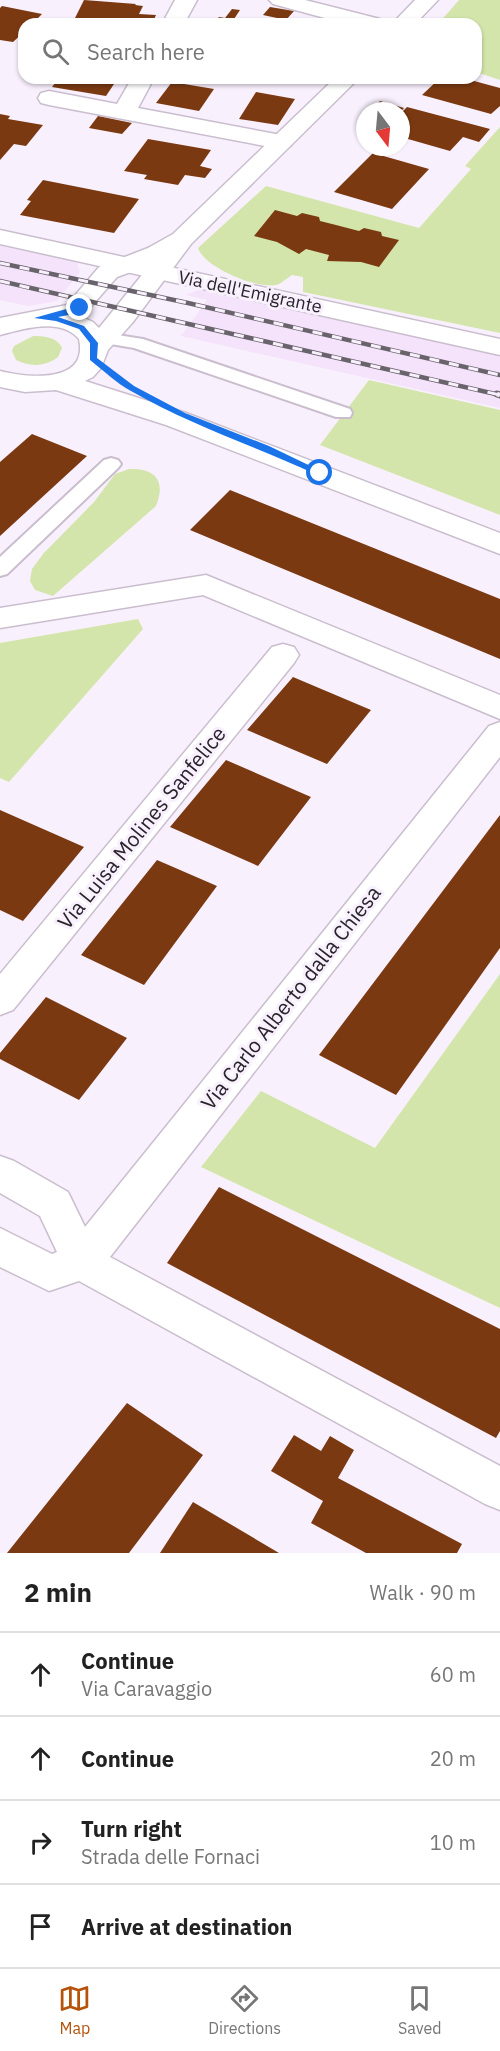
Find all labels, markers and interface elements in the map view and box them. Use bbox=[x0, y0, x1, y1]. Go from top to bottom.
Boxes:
search box bbox=[18, 18, 482, 84]
icon: search bbox=[39, 35, 72, 68]
text: Search here bbox=[87, 37, 205, 66]
north arrow bbox=[356, 102, 410, 156]
street label: Via dell'Emigrante bbox=[176, 265, 324, 318]
route end bbox=[66, 294, 92, 320]
route start bbox=[306, 459, 332, 485]
street label: Via Luisa Molines Sanfelice bbox=[51, 720, 232, 935]
street label: Via Carlo Alberto dalla Chiesa bbox=[194, 879, 387, 1115]
text: 2 min bbox=[24, 1575, 92, 1609]
text: Walk · 90 m bbox=[370, 1579, 476, 1606]
text: Continue bbox=[81, 1646, 174, 1675]
icon: ahead bbox=[24, 1658, 57, 1691]
text: 60 m bbox=[430, 1661, 476, 1688]
text: Via Caravaggio bbox=[81, 1675, 212, 1702]
icon: ahead bbox=[24, 1742, 57, 1775]
text: Continue bbox=[81, 1744, 174, 1773]
text: 20 m bbox=[430, 1745, 476, 1772]
text: Turn right bbox=[81, 1814, 182, 1843]
icon: right bbox=[24, 1826, 57, 1859]
text: 10 m bbox=[430, 1829, 476, 1856]
text: Strada delle Fornaci bbox=[81, 1843, 260, 1870]
icon: arrive bbox=[24, 1910, 57, 1943]
text: Arrive at destination bbox=[81, 1912, 292, 1941]
tab: Map bbox=[58, 1982, 91, 2038]
tab: Directions bbox=[208, 1982, 281, 2038]
tab: Saved bbox=[398, 1982, 442, 2038]

